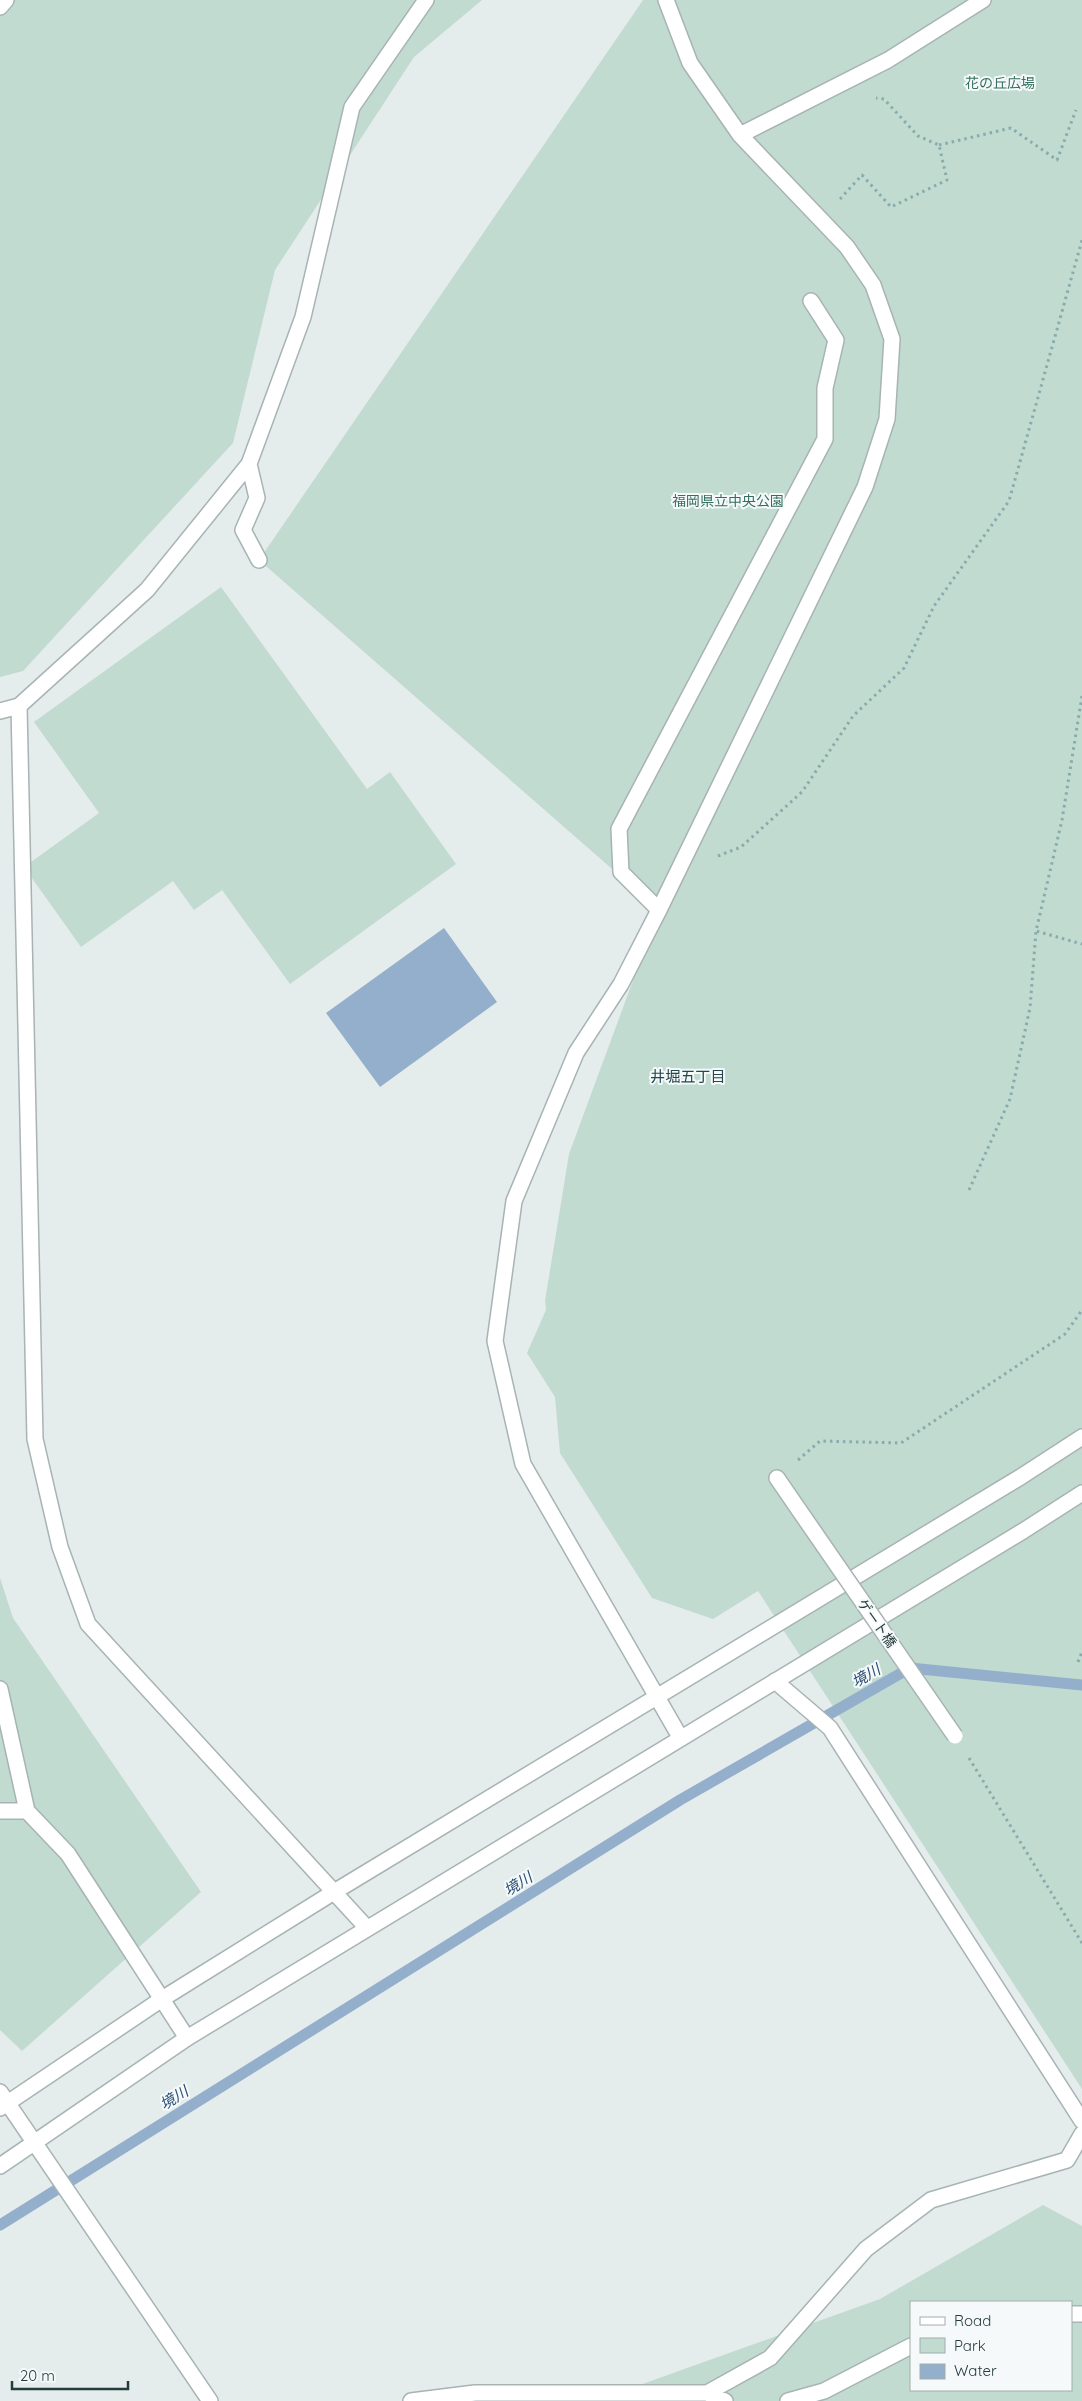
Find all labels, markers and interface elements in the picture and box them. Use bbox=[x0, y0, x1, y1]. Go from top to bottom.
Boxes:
park label: 花の丘広場 bbox=[965, 74, 1035, 92]
park label: 福岡県立中央公園 bbox=[672, 492, 784, 510]
district label: 井堀五丁目 bbox=[650, 1067, 726, 1086]
street label: ゲート橋 bbox=[854, 1595, 900, 1651]
water label: 境川 bbox=[848, 1659, 885, 1691]
water label: 境川 bbox=[500, 1867, 537, 1900]
water label: 境川 bbox=[156, 2081, 193, 2114]
legend bbox=[910, 2301, 1072, 2391]
text: Road bbox=[954, 2311, 991, 2330]
text: Park bbox=[954, 2336, 986, 2355]
scale bar bbox=[12, 2358, 129, 2390]
text: Water bbox=[954, 2361, 997, 2380]
text: 20 m bbox=[20, 2366, 55, 2385]

